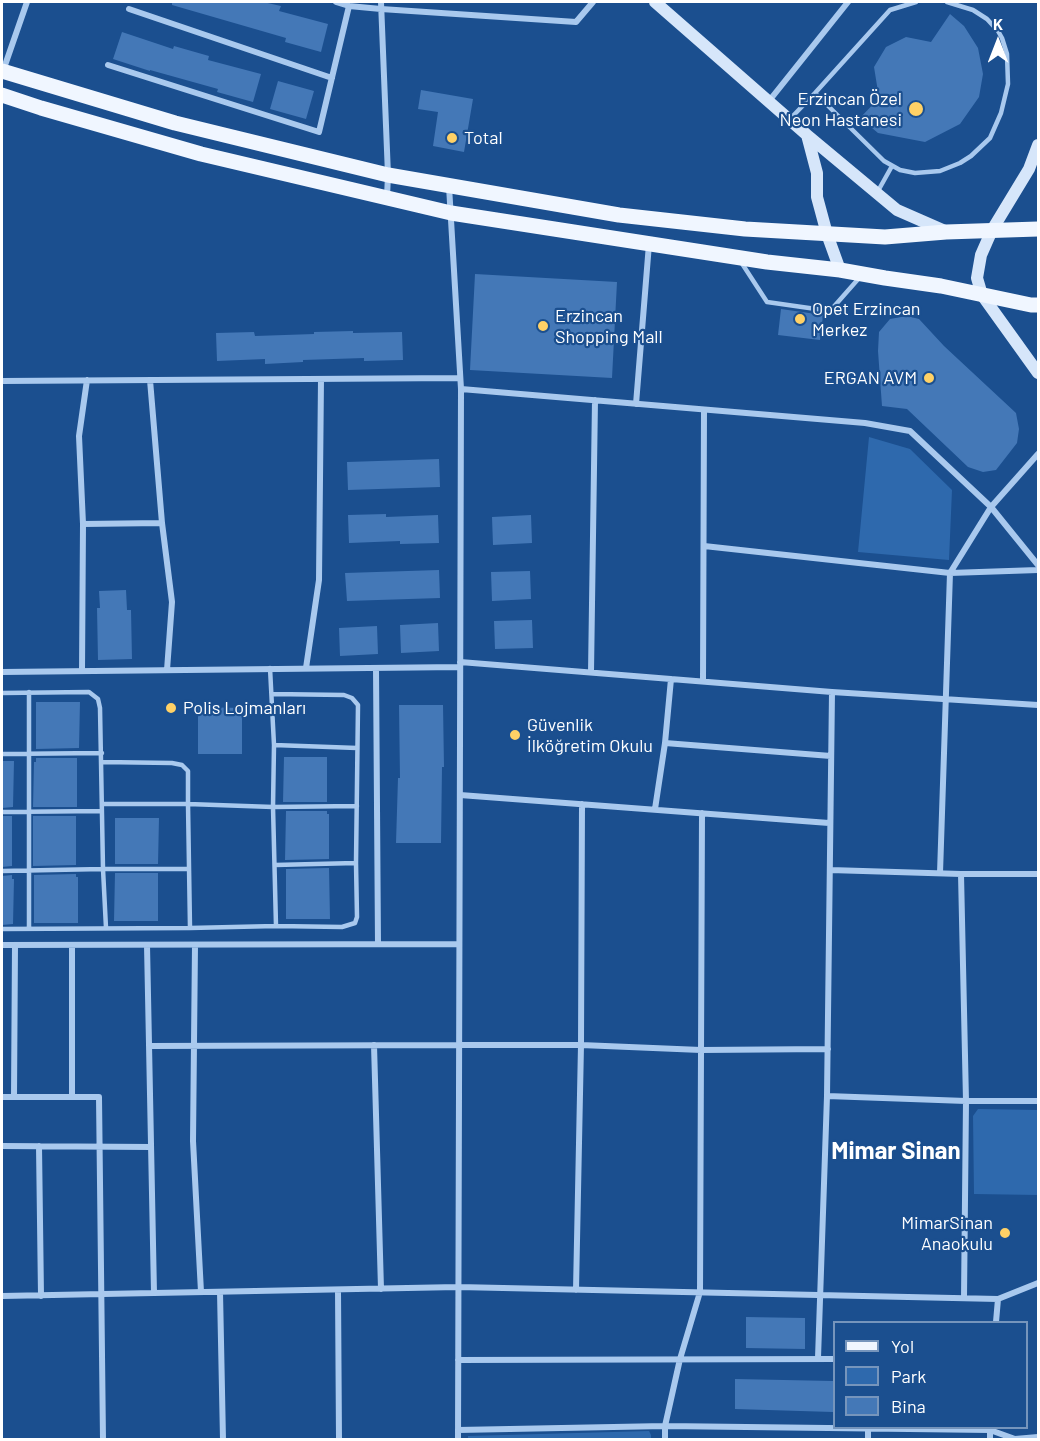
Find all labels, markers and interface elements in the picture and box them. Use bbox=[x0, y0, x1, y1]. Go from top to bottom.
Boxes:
north arrow bbox=[968, 12, 1028, 72]
text: K bbox=[993, 14, 1003, 33]
place label: Erzincan Özel Neon Hastanesi bbox=[780, 88, 902, 130]
marker: Erzincan Özel Neon Hastanesi bbox=[907, 100, 925, 118]
place label: Total bbox=[464, 127, 503, 149]
marker: Total bbox=[445, 131, 459, 145]
place label: Opet Erzincan Merkez bbox=[812, 298, 921, 340]
place label: Erzincan Shopping Mall bbox=[555, 305, 663, 348]
marker: Opet Erzincan Merkez bbox=[793, 312, 807, 326]
marker: Erzincan Shopping Mall bbox=[536, 319, 550, 333]
place label: ERGAN AVM bbox=[824, 367, 917, 389]
marker: ERGAN AVM bbox=[922, 371, 936, 385]
place label: Polis Lojmanları bbox=[183, 697, 306, 719]
marker: Polis Lojmanları bbox=[164, 701, 178, 715]
place label: Güvenlik İlköğretim Okulu bbox=[527, 714, 653, 756]
marker: Güvenlik İlköğretim Okulu bbox=[508, 728, 522, 742]
district label: Mimar Sinan bbox=[831, 1137, 961, 1165]
place label: MimarSinan Anaokulu bbox=[901, 1212, 993, 1254]
marker: MimarSinan Anaokulu bbox=[998, 1226, 1012, 1240]
legend bbox=[833, 1321, 1028, 1429]
text: Yol bbox=[891, 1335, 914, 1357]
text: Park bbox=[891, 1365, 926, 1387]
text: Bina bbox=[891, 1395, 926, 1417]

